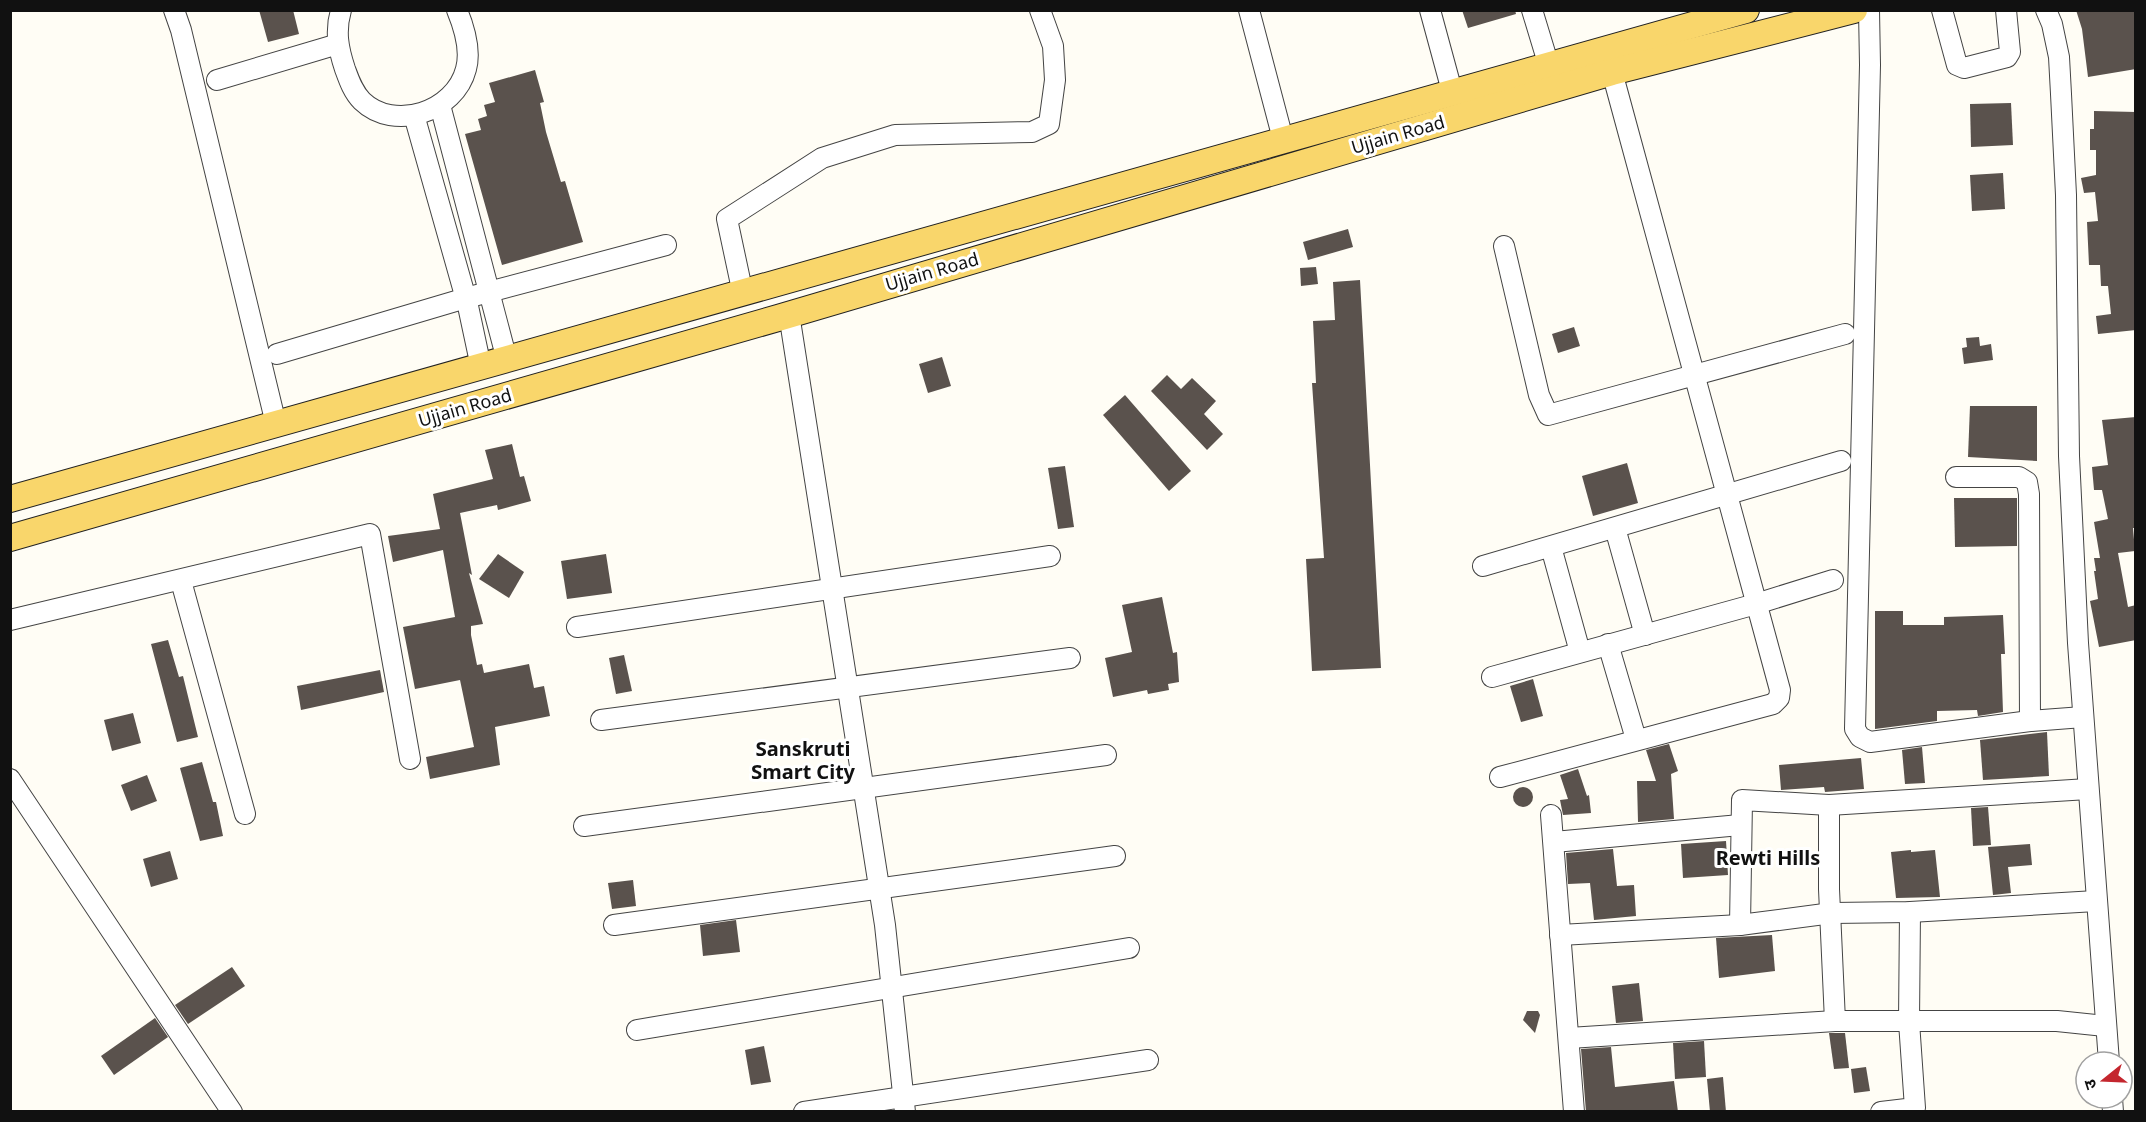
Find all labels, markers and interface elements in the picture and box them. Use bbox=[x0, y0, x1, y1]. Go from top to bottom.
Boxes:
street label: Ujjain Road bbox=[1349, 112, 1448, 161]
street label: Ujjain Road bbox=[883, 249, 982, 298]
street label: Ujjain Road bbox=[416, 385, 515, 434]
district label: Sanskruti Smart City bbox=[751, 738, 856, 787]
district label: Rewti Hills bbox=[1716, 847, 1820, 873]
north arrow bbox=[2074, 1050, 2134, 1110]
text: उ bbox=[2080, 1076, 2104, 1092]

